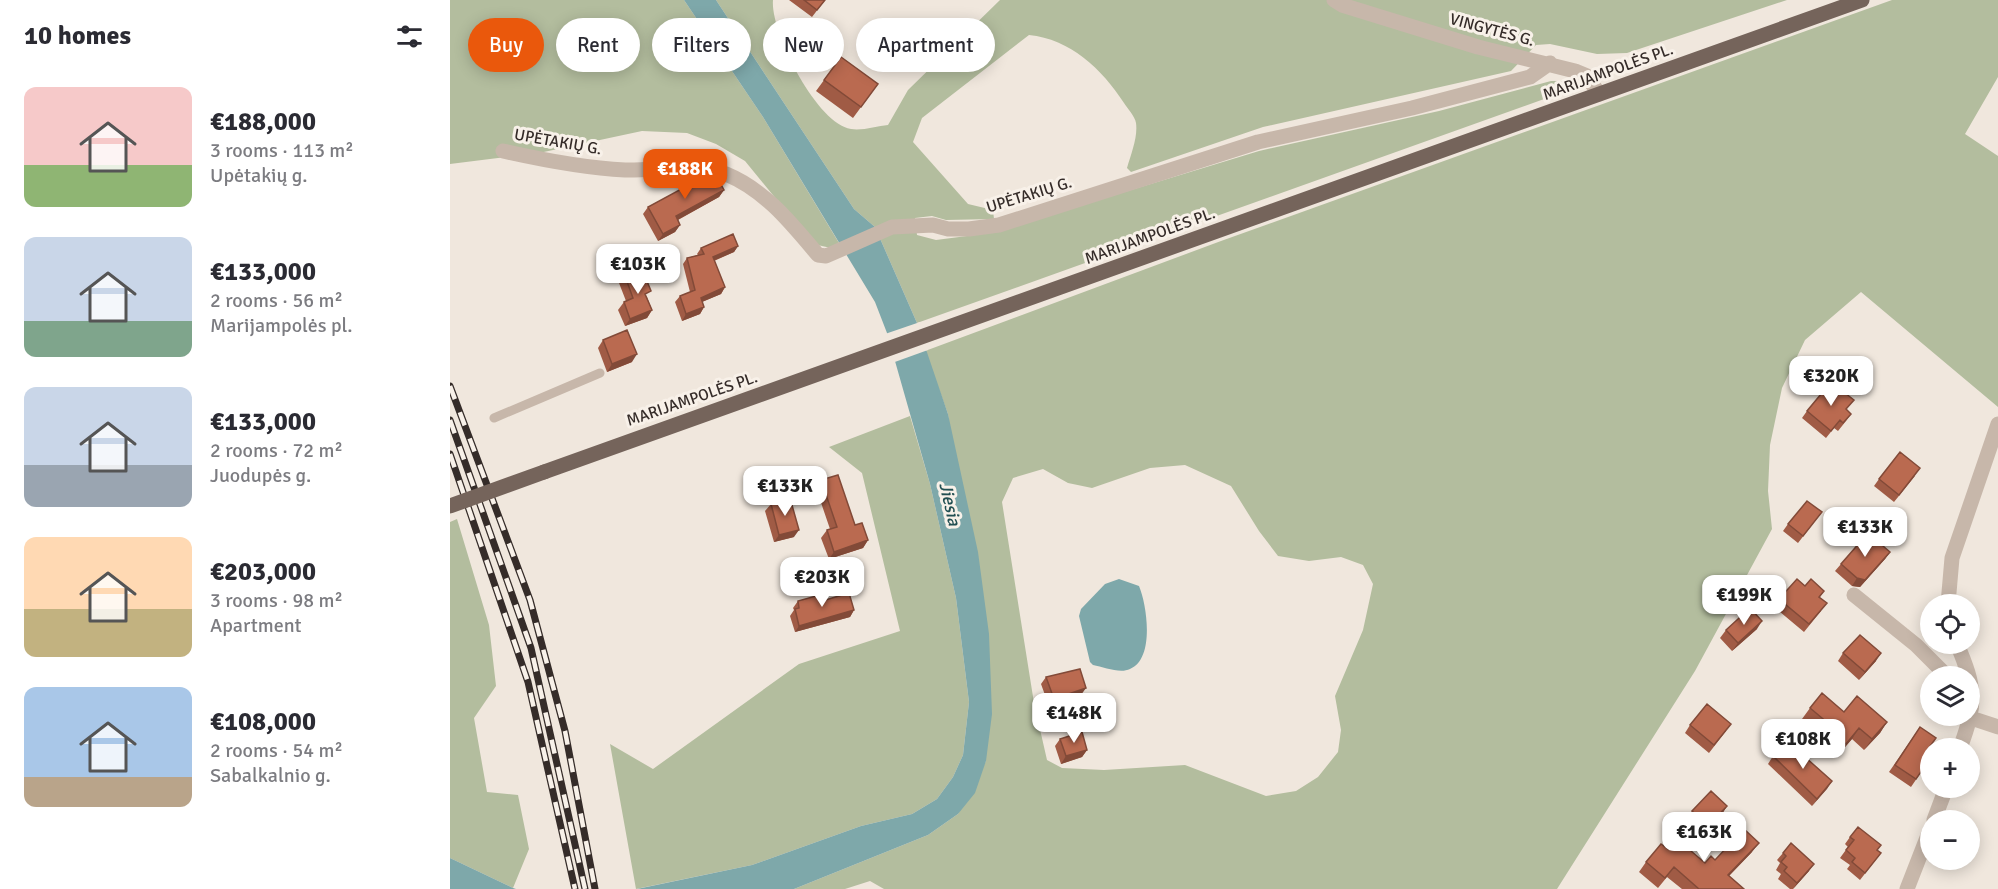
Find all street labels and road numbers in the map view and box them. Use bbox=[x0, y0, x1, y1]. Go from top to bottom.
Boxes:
street label: VINGYTĖS G. bbox=[1447, 9, 1537, 51]
street label: MARIJAMPOLĖS PL. bbox=[1540, 39, 1676, 105]
street label: UPĖTAKIŲ G. bbox=[513, 124, 603, 160]
street label: UPĖTAKIŲ G. bbox=[984, 173, 1074, 217]
street label: MARIJAMPOLĖS PL. bbox=[1082, 203, 1218, 269]
street label: MARIJAMPOLĖS PL. bbox=[624, 367, 760, 431]

